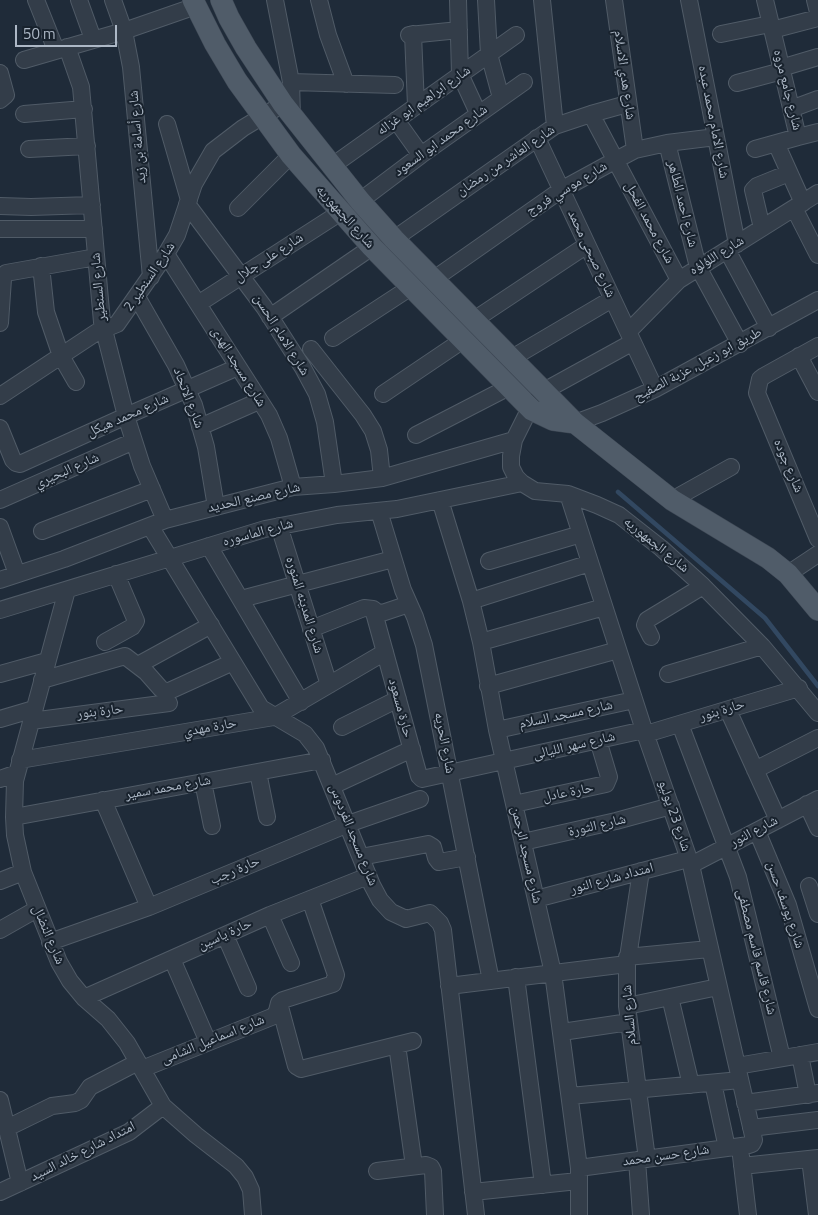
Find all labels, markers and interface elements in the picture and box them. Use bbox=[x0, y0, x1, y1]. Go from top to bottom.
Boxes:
scale bar bbox=[18, 15, 120, 47]
text: 50 m bbox=[23, 22, 56, 45]
street label: شارع هدي الاسلام bbox=[609, 29, 639, 121]
street label: شارع جامع مروه bbox=[769, 48, 805, 132]
street label: شارع ابراهيم ابو غزاله bbox=[374, 62, 474, 140]
street label: شارع الامام محمد عبده bbox=[694, 64, 732, 180]
street label: شارع أسامة بن زيد bbox=[126, 90, 150, 184]
street label: شارع محمد ابو السعود bbox=[391, 101, 491, 181]
street label: شارع العاشر من رمضان bbox=[453, 122, 559, 200]
street label: شارع موسي فروج bbox=[523, 158, 611, 220]
street label: شارع احمد الطاهر bbox=[663, 159, 701, 249]
street label: شارع محمد الفحل bbox=[620, 179, 678, 267]
street label: شارع الجمهوريه bbox=[312, 182, 378, 252]
street label: شارع صبحى محمد bbox=[563, 207, 619, 301]
street label: شارع على جلال bbox=[231, 230, 307, 286]
street label: شارع اللؤلؤه bbox=[687, 233, 747, 279]
street label: شارع السنطير 2 bbox=[121, 239, 179, 315]
street label: شارع السنطير bbox=[88, 252, 110, 322]
street label: شارع الامام الحسن bbox=[249, 291, 313, 379]
street label: شارع مسجد الهدى bbox=[207, 324, 269, 410]
street label: طريق ابو زعبل, عزبة الصفيح bbox=[631, 324, 765, 406]
street label: شارع الاتحاد bbox=[169, 365, 207, 431]
street label: شارع محمد هيكل bbox=[85, 390, 171, 442]
street label: شارع جوده bbox=[769, 437, 807, 495]
street label: شارع البحيري bbox=[32, 449, 102, 493]
street label: شارع مصنع الحديد bbox=[206, 479, 302, 517]
street label: شارع الجمهوريه bbox=[620, 513, 692, 577]
street label: شارع الماسوره bbox=[221, 516, 295, 550]
street label: شارع المدينه المنوره bbox=[281, 554, 327, 656]
street label: حارة مسعود bbox=[384, 677, 416, 739]
street label: حارة بنور bbox=[697, 696, 747, 726]
street label: شارع مسجد السلام bbox=[518, 697, 614, 733]
street label: حارة بنور bbox=[76, 701, 124, 723]
street label: شارع الحريه bbox=[430, 711, 458, 775]
street label: حارة مهدي bbox=[182, 715, 238, 741]
street label: شارع سهر الليالى bbox=[531, 728, 617, 764]
street label: شارع محمد سمير bbox=[124, 772, 212, 804]
street label: شارع 23 يوليو bbox=[654, 778, 694, 854]
street label: حارة عادل bbox=[541, 780, 595, 806]
street label: شارع مسجد الفردوس bbox=[325, 782, 381, 888]
street label: شارع مسجد الرحمن bbox=[507, 805, 545, 905]
street label: شارع الثورة bbox=[567, 811, 627, 841]
street label: شارع النور bbox=[727, 812, 781, 852]
street label: حارة رجب bbox=[208, 853, 262, 889]
street label: شارع يوسف حسن bbox=[762, 859, 808, 951]
street label: امتداد شارع النور bbox=[568, 860, 656, 898]
street label: شارع قاسم قاسم مصطفى bbox=[732, 887, 780, 1017]
street label: شارع النضال bbox=[28, 903, 68, 967]
street label: حارة ياسين bbox=[195, 916, 255, 954]
street label: شارع السلام bbox=[619, 984, 641, 1046]
street label: شارع اسماعيل الشامى bbox=[159, 1012, 267, 1068]
street label: امتداد شارع خالد السيد bbox=[28, 1118, 138, 1186]
street label: شارع حسن محمد bbox=[622, 1142, 710, 1170]

